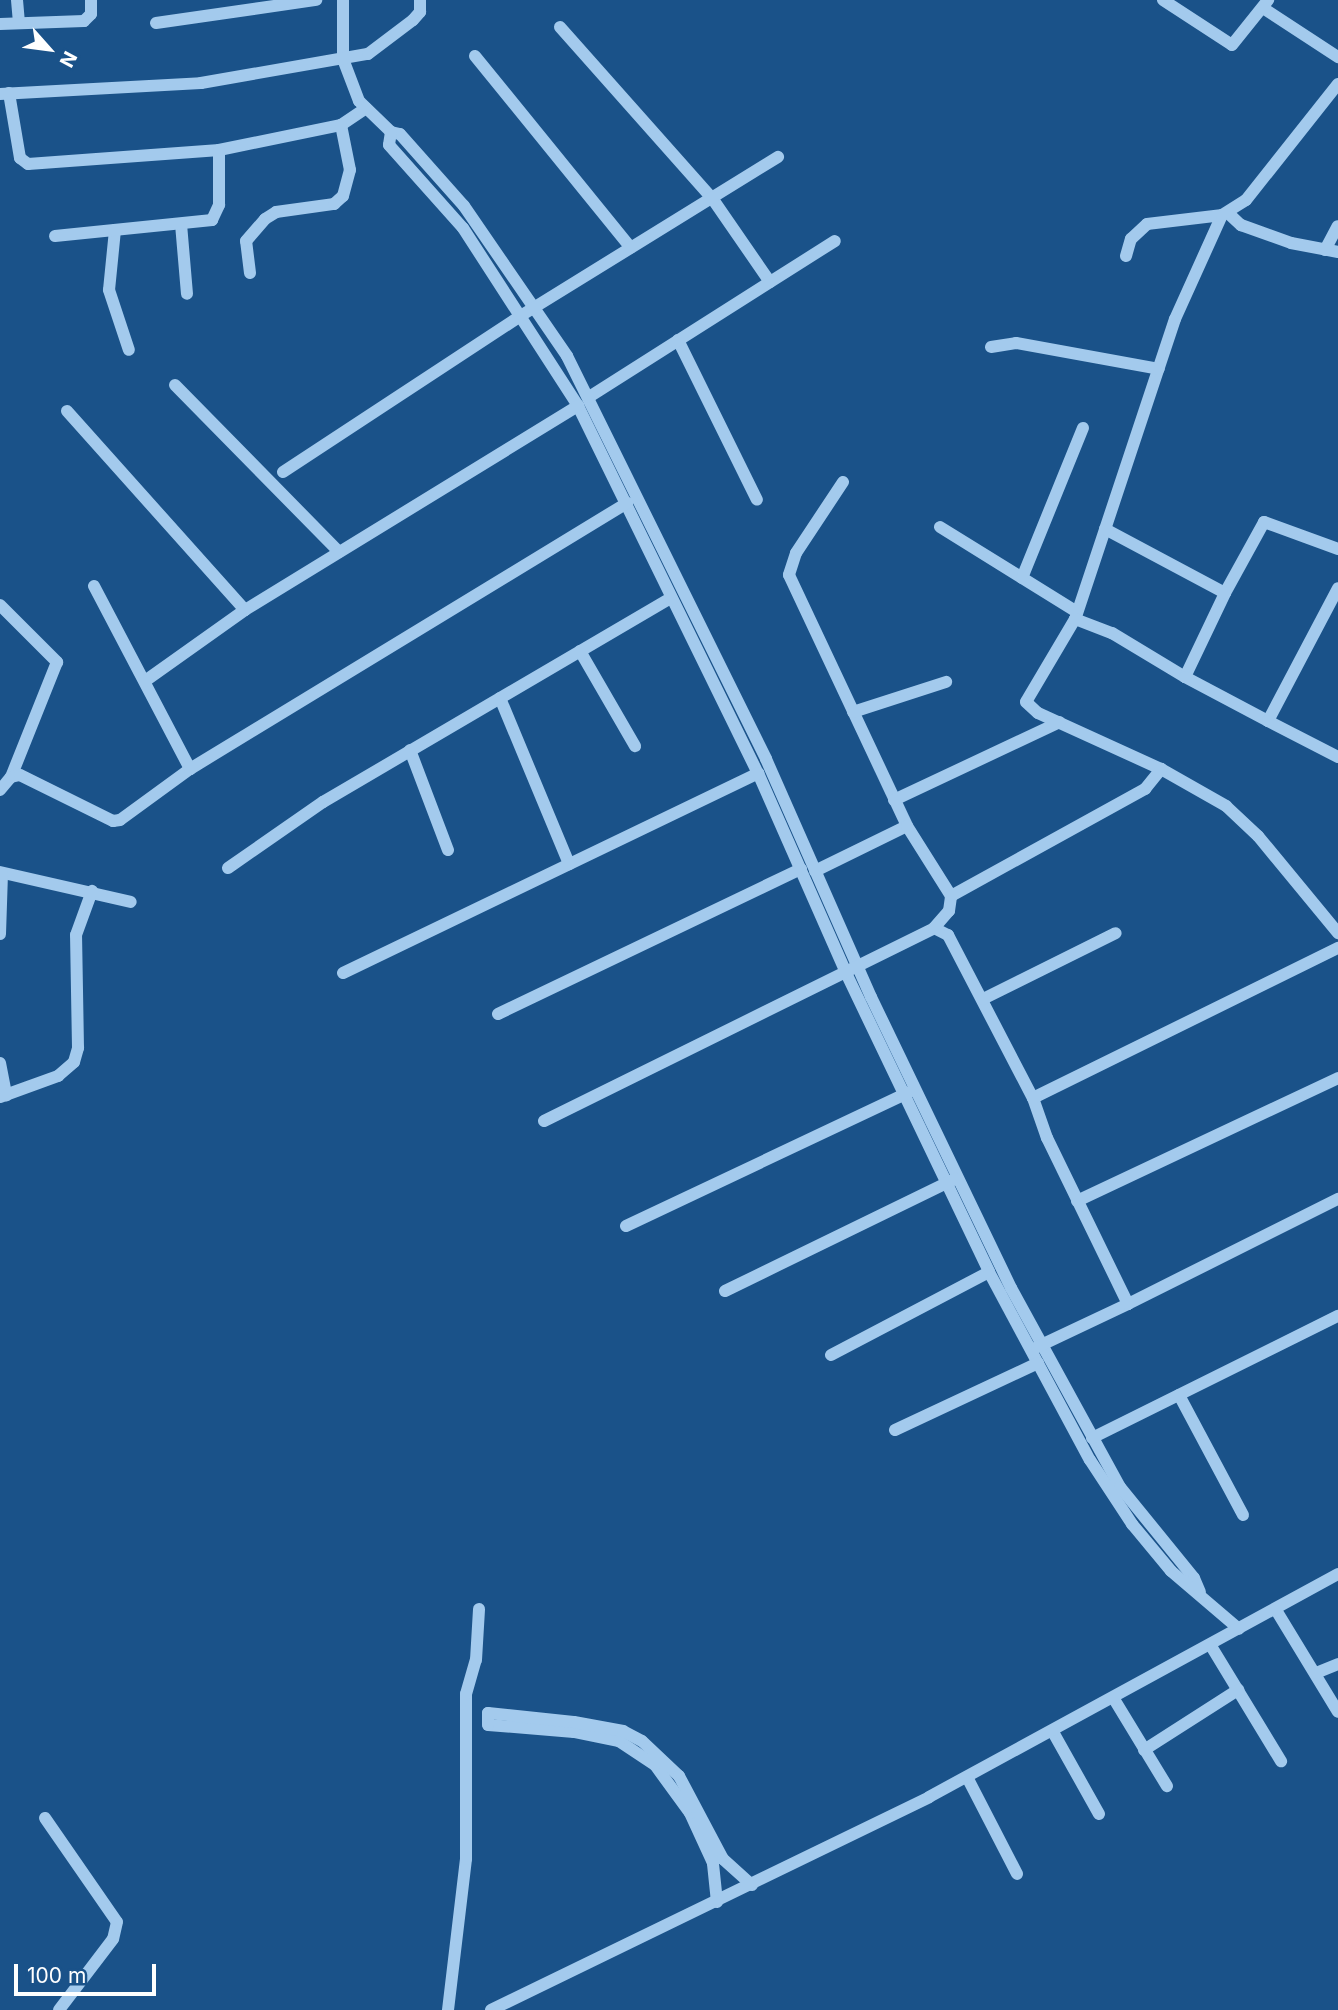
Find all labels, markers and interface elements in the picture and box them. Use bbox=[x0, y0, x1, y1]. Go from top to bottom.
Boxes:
north arrow bbox=[14, 14, 84, 84]
text: N bbox=[54, 47, 82, 71]
scale bar bbox=[18, 1951, 159, 1995]
text: 100 m bbox=[27, 1963, 86, 1988]

